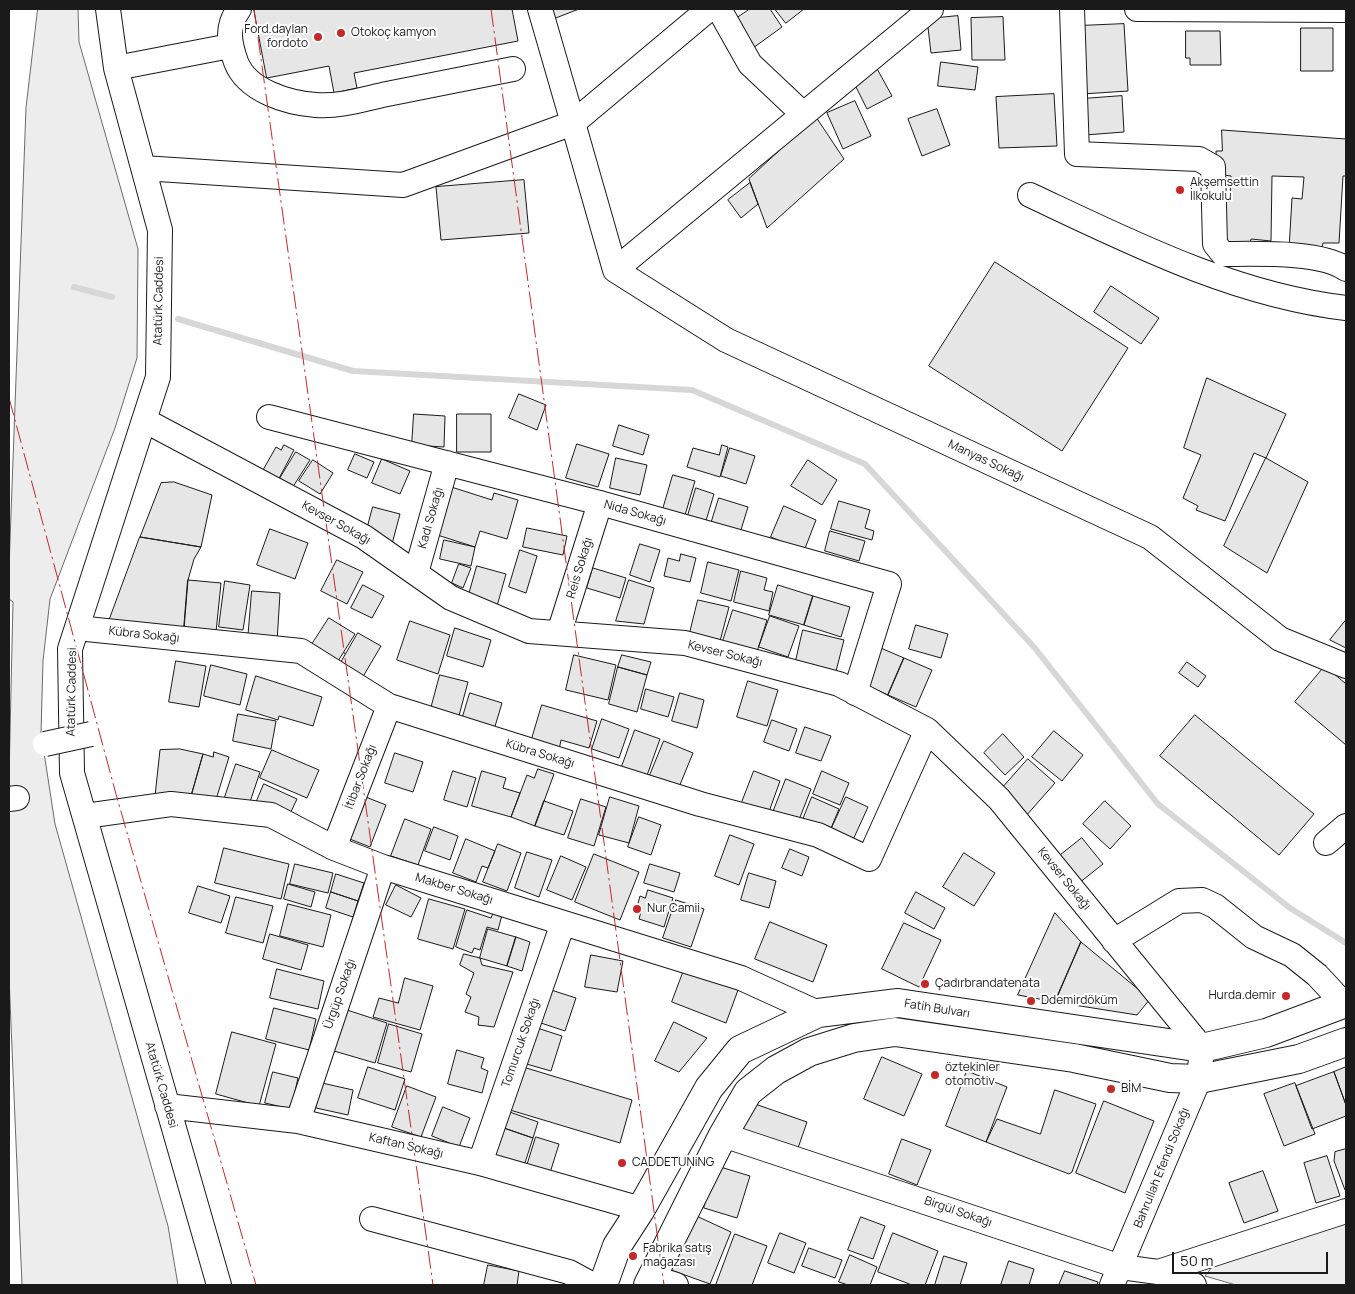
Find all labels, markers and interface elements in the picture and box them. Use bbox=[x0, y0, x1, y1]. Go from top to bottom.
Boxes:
place label: Ford.daylan fordoto bbox=[244, 23, 308, 51]
place label: Otokoç kamyon bbox=[351, 26, 436, 40]
marker: Otokoç kamyon bbox=[335, 27, 347, 39]
marker: Ford.daylan fordoto bbox=[312, 31, 324, 43]
place label: Akşemsettin İlkokulu bbox=[1190, 176, 1259, 204]
marker: Akşemsettin İlkokulu bbox=[1174, 184, 1186, 196]
street label: Atatürk Caddesi bbox=[151, 256, 167, 346]
street label: Manyas Sokağı bbox=[946, 437, 1026, 485]
street label: Kadı Sokağı bbox=[415, 486, 447, 550]
street label: Nida Sokağı bbox=[602, 497, 668, 529]
street label: Kevser Sokağı bbox=[299, 498, 373, 548]
street label: Reis Sokağı bbox=[564, 536, 596, 600]
street label: Kübra Sokağı bbox=[108, 624, 180, 646]
street label: Kevser Sokağı bbox=[686, 638, 764, 670]
street label: Atatürk Caddesi bbox=[64, 647, 80, 737]
street label: Kübra Sokağı bbox=[504, 737, 576, 771]
street label: İtibar Sokağı bbox=[342, 743, 380, 811]
street label: Kevser Sokağı bbox=[1034, 845, 1094, 913]
street label: Makber Sokağı bbox=[413, 870, 495, 908]
place label: Nur Camii bbox=[647, 902, 700, 916]
marker: Nur Camii bbox=[631, 903, 643, 915]
street label: Ürgüp Sokağı bbox=[321, 957, 359, 1031]
place label: Çadırbrandatenata bbox=[935, 977, 1040, 991]
marker: Çadırbrandatenata bbox=[919, 978, 931, 990]
place label: Hurda.demir bbox=[1208, 989, 1276, 1003]
marker: Hurda.demir bbox=[1280, 990, 1292, 1002]
place label: Ddemirdöküm bbox=[1041, 994, 1118, 1008]
marker: Ddemirdöküm bbox=[1025, 995, 1037, 1007]
street label: Tomurcuk Sokağı bbox=[499, 996, 543, 1090]
street label: Fatih Bulvarı bbox=[903, 997, 971, 1021]
street label: Atatürk Caddesi bbox=[142, 1040, 180, 1130]
place label: öztekinler otomotiv bbox=[945, 1061, 1000, 1089]
marker: öztekinler otomotiv bbox=[929, 1069, 941, 1081]
place label: BİM bbox=[1121, 1082, 1141, 1096]
marker: BİM bbox=[1105, 1083, 1117, 1095]
street label: Bahrullah Efendi Sokağı bbox=[1131, 1106, 1193, 1230]
street label: Kaftan Sokağı bbox=[367, 1130, 445, 1162]
place label: CADDETUNiNG bbox=[632, 1156, 714, 1170]
marker: CADDETUNiNG bbox=[616, 1157, 628, 1169]
street label: Birgül Sokağı bbox=[922, 1194, 994, 1230]
place label: Fabrika satış mağazası bbox=[643, 1242, 712, 1270]
scale bar bbox=[1175, 1242, 1331, 1274]
marker: Fabrika satış mağazası bbox=[627, 1250, 639, 1262]
text: 50 m bbox=[1180, 1250, 1214, 1271]

